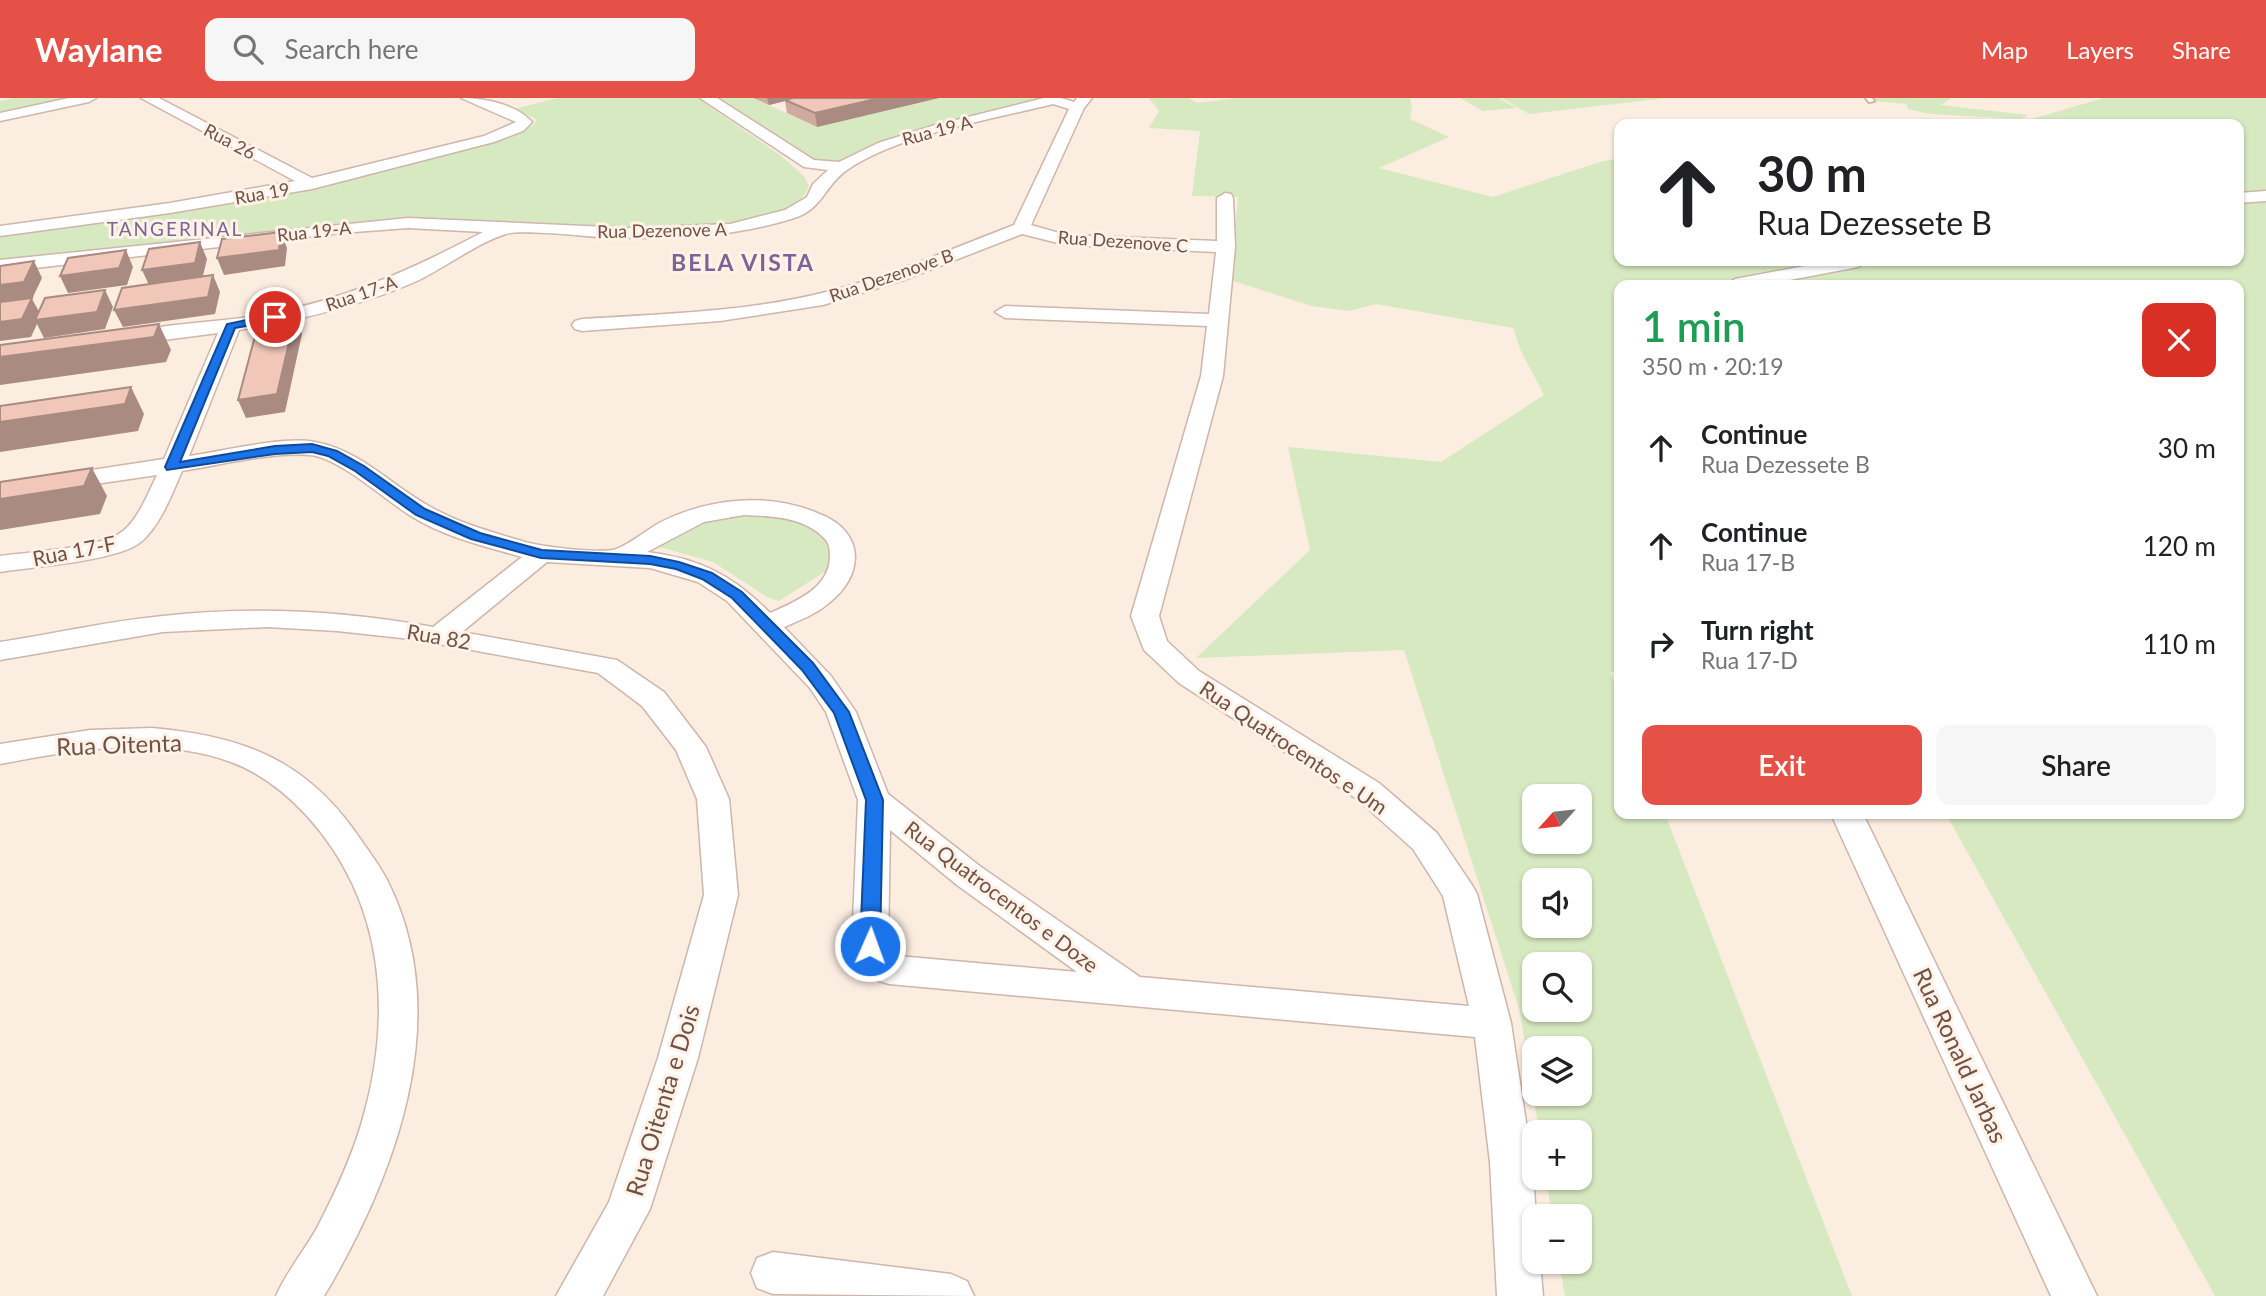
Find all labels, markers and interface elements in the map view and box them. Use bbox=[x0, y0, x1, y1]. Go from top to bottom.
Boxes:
search box bbox=[205, 18, 695, 81]
text: Waylane bbox=[35, 29, 163, 69]
icon: search bbox=[229, 30, 267, 68]
text: Search here bbox=[285, 33, 419, 65]
text: Map bbox=[1981, 35, 2028, 64]
text: Layers bbox=[2066, 35, 2134, 64]
text: Share bbox=[2172, 35, 2231, 64]
street label: Rua 19 A bbox=[900, 110, 975, 150]
street label: Rua 26 bbox=[200, 118, 260, 164]
text: 30 m bbox=[1757, 144, 1867, 202]
icon: ahead bbox=[1642, 147, 1733, 238]
street label: Rua 19 bbox=[233, 177, 291, 209]
text: Rua Dezessete B bbox=[1757, 203, 1992, 242]
street label: Rua 19-A bbox=[276, 216, 353, 246]
district label: TANGERINAL bbox=[107, 217, 243, 240]
street label: Rua Dezenove A bbox=[597, 218, 728, 242]
street label: Rua Dezenove C bbox=[1057, 225, 1189, 257]
street label: Rua Dezenove B bbox=[826, 243, 956, 307]
district label: BELA VISTA bbox=[671, 248, 815, 276]
street label: Rua 17-A bbox=[322, 270, 400, 315]
pin bbox=[245, 287, 305, 347]
icon: arrive bbox=[256, 298, 294, 336]
text: 1 min bbox=[1642, 301, 1746, 351]
button: close bbox=[2142, 303, 2216, 377]
text: 350 m · 20:19 bbox=[1642, 352, 1784, 380]
text: Continue bbox=[1701, 418, 1807, 450]
icon: ahead bbox=[1642, 429, 1680, 467]
text: 30 m bbox=[2158, 432, 2216, 464]
text: Rua Dezessete B bbox=[1701, 450, 1870, 478]
text: Continue bbox=[1701, 516, 1807, 548]
icon: ahead bbox=[1642, 527, 1680, 565]
street label: Rua 17-F bbox=[30, 530, 118, 570]
text: 120 m bbox=[2143, 530, 2216, 562]
text: Rua 17-B bbox=[1701, 548, 1795, 576]
text: Turn right bbox=[1701, 614, 1814, 646]
street label: Rua 82 bbox=[405, 618, 473, 654]
icon: right bbox=[1642, 625, 1680, 663]
text: 110 m bbox=[2143, 628, 2216, 660]
text: Rua 17-D bbox=[1701, 646, 1798, 674]
street label: Rua Quatrocentos e Um bbox=[1195, 675, 1393, 819]
button: Exit bbox=[1642, 725, 1922, 805]
button: Share bbox=[1936, 725, 2216, 805]
street label: Rua Oitenta bbox=[56, 727, 182, 761]
north arrow bbox=[1522, 784, 1592, 854]
map controls bbox=[1522, 784, 1592, 1274]
street label: Rua Quatrocentos e Doze bbox=[900, 815, 1104, 977]
button: sound bbox=[1522, 868, 1592, 938]
position arrow bbox=[833, 909, 907, 983]
button: search bbox=[1522, 952, 1592, 1022]
street label: Rua Ronald Jarbas bbox=[1908, 963, 2014, 1147]
street label: Rua Oitenta e Dois bbox=[619, 1001, 705, 1199]
button: layers bbox=[1522, 1036, 1592, 1106]
button: + bbox=[1522, 1120, 1592, 1190]
button: − bbox=[1522, 1204, 1592, 1274]

